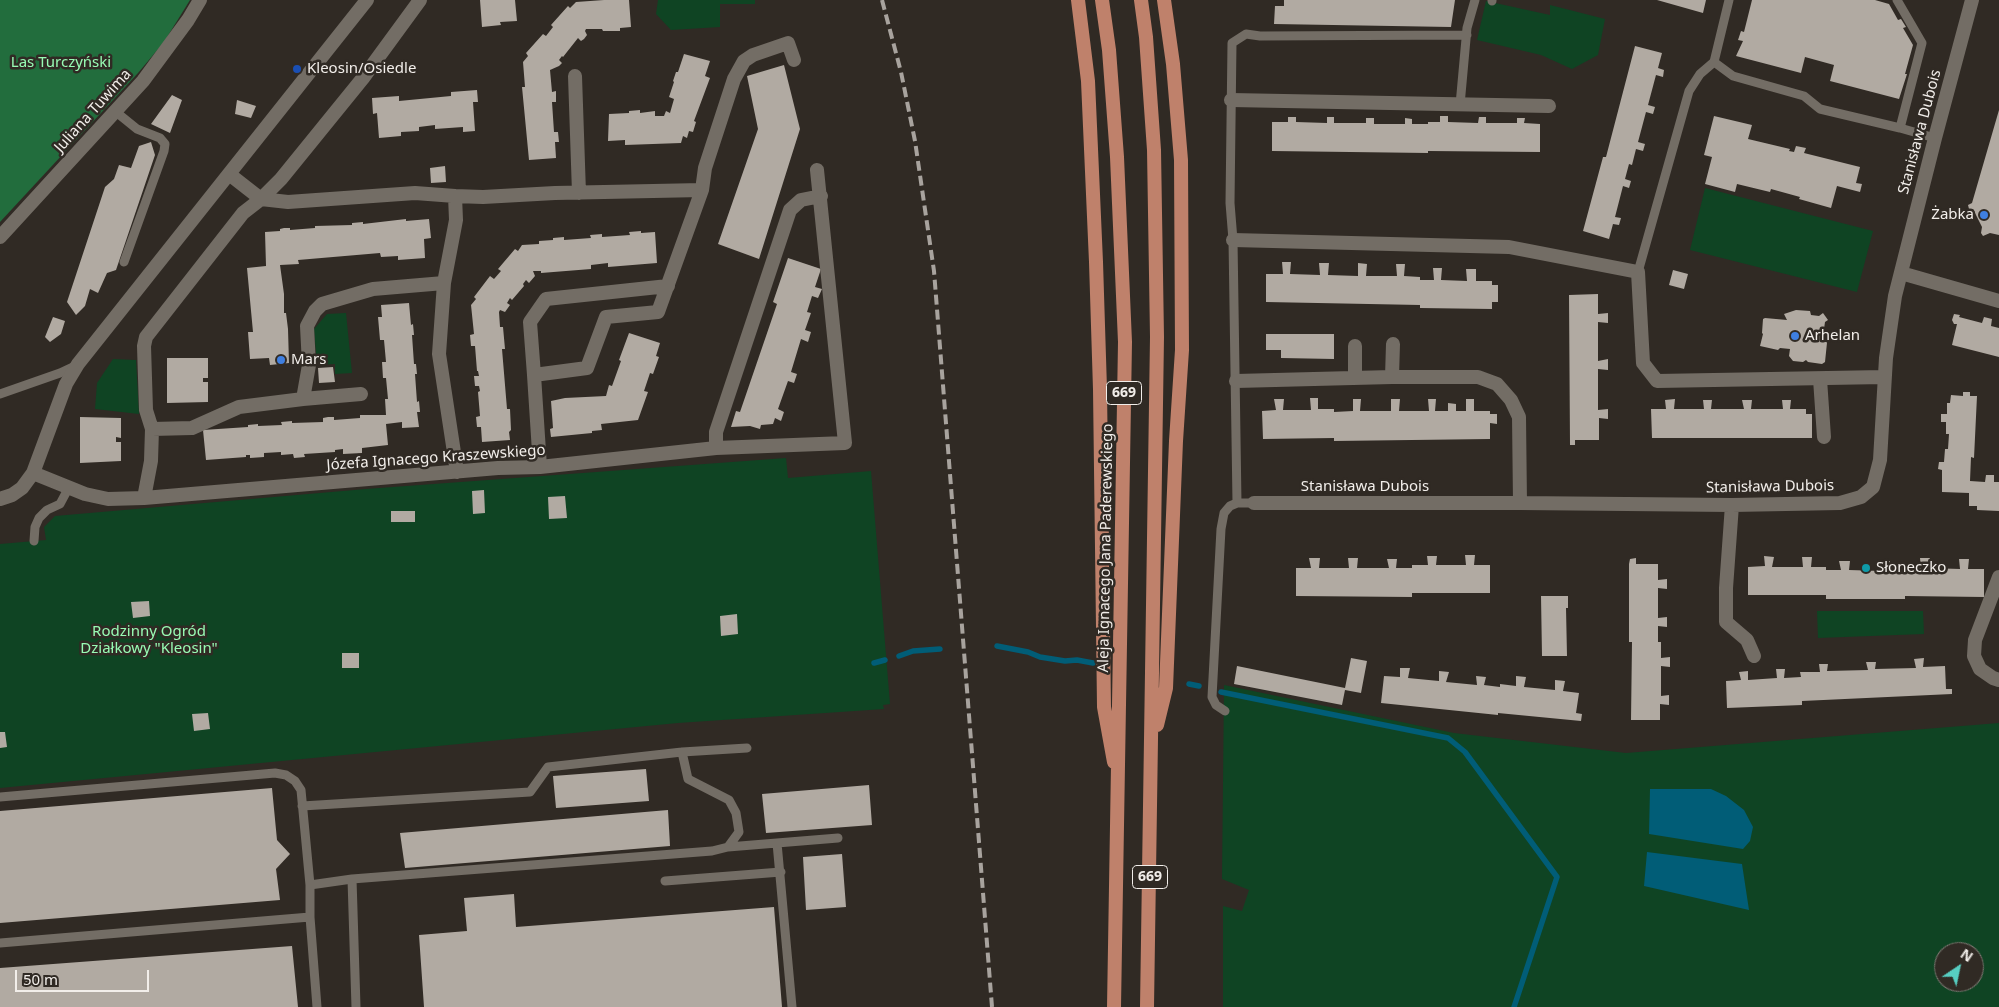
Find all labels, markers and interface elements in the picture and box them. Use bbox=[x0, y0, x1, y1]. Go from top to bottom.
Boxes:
park label: Las Turczyński bbox=[11, 54, 111, 72]
place label: Kleosin/Osiedle bbox=[307, 60, 416, 78]
marker: Kleosin/Osiedle bbox=[291, 63, 303, 75]
street label: Juliana Tuwima bbox=[51, 66, 135, 156]
street label: Stanisława Dubois bbox=[1895, 68, 1945, 196]
place label: Żabka bbox=[1931, 206, 1974, 224]
marker: Żabka bbox=[1978, 209, 1990, 221]
place label: Arhelan bbox=[1805, 327, 1860, 345]
marker: Arhelan bbox=[1789, 330, 1801, 342]
place label: Mars bbox=[291, 351, 326, 369]
marker: Mars bbox=[275, 354, 287, 366]
road number: 669 bbox=[1106, 382, 1142, 404]
street label: Aleja Ignacego Jana Paderewskiego bbox=[1095, 423, 1117, 673]
street label: Józefa Ignacego Kraszewskiego bbox=[326, 441, 546, 475]
street label: Stanisława Dubois bbox=[1706, 477, 1834, 497]
street label: Stanisława Dubois bbox=[1301, 478, 1429, 496]
place label: Słoneczko bbox=[1876, 559, 1946, 577]
marker: Słoneczko bbox=[1860, 562, 1872, 574]
park label: Rodzinny Ogród Działkowy "Kleosin" bbox=[80, 623, 218, 658]
road number: 669 bbox=[1132, 866, 1168, 889]
north arrow bbox=[1934, 942, 1984, 992]
text: N bbox=[1957, 944, 1977, 966]
scale bar bbox=[18, 960, 151, 992]
text: 50 m bbox=[23, 969, 58, 989]

